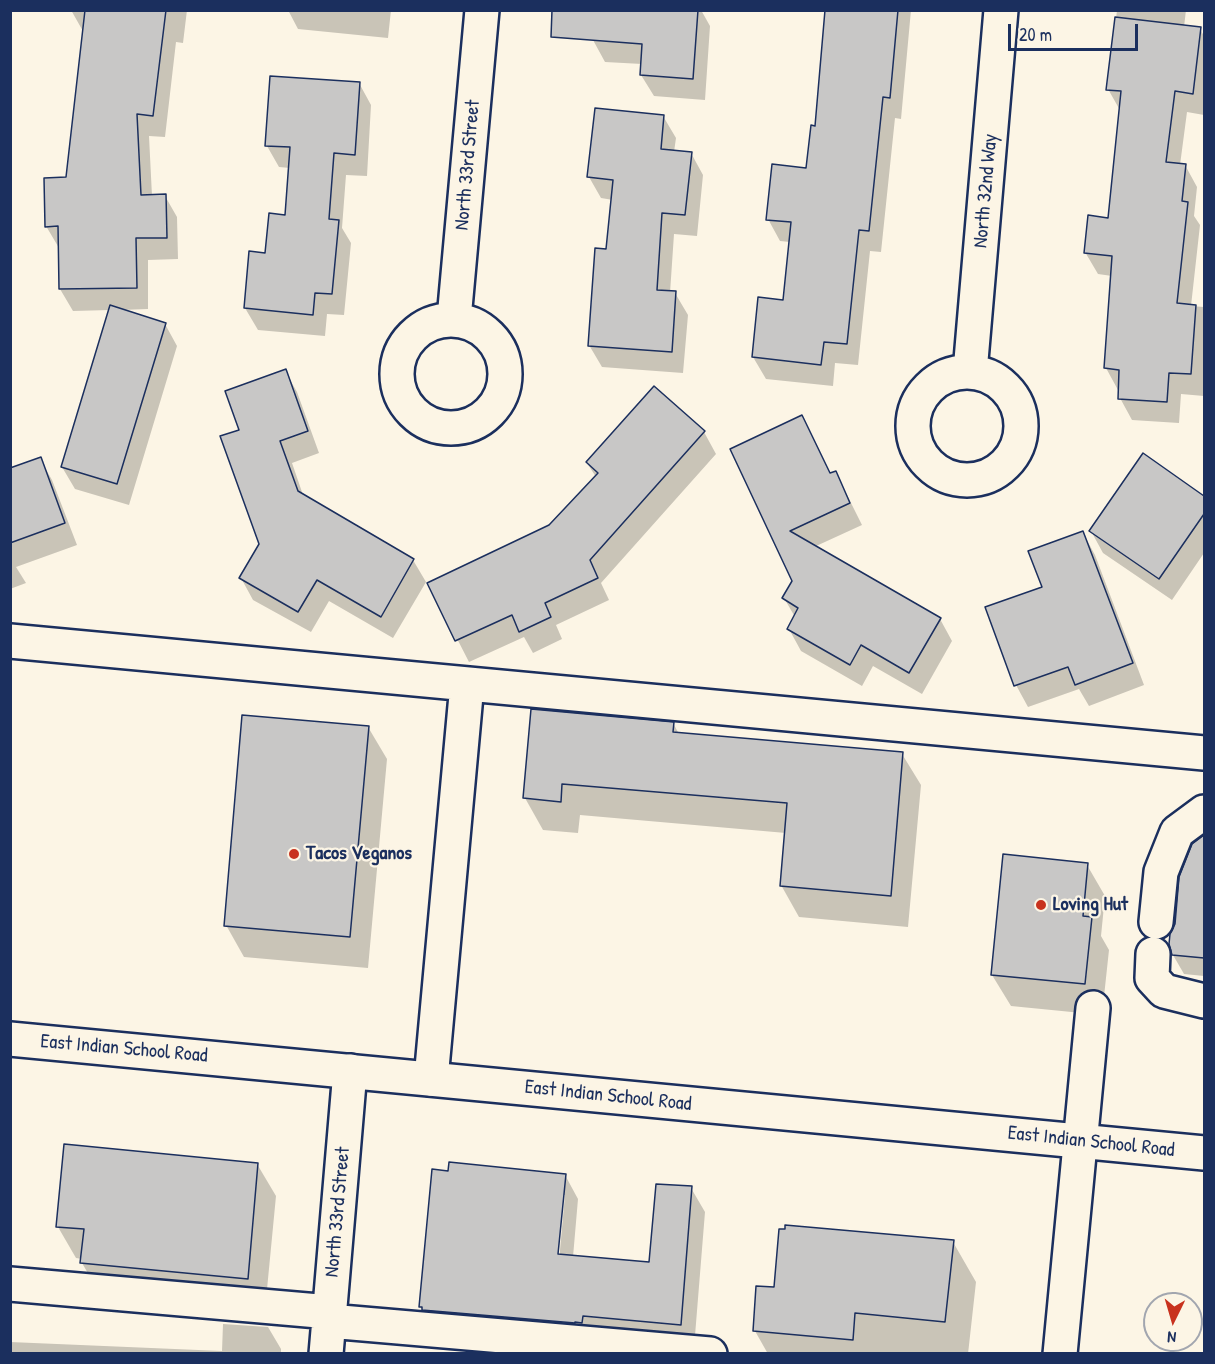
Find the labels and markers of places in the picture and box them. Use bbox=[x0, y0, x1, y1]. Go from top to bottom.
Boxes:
place label: Tacos Veganos bbox=[306, 842, 412, 866]
marker: Tacos Veganos bbox=[287, 847, 301, 861]
place label: Loving Hut bbox=[1053, 893, 1128, 917]
marker: Loving Hut bbox=[1034, 898, 1048, 912]

